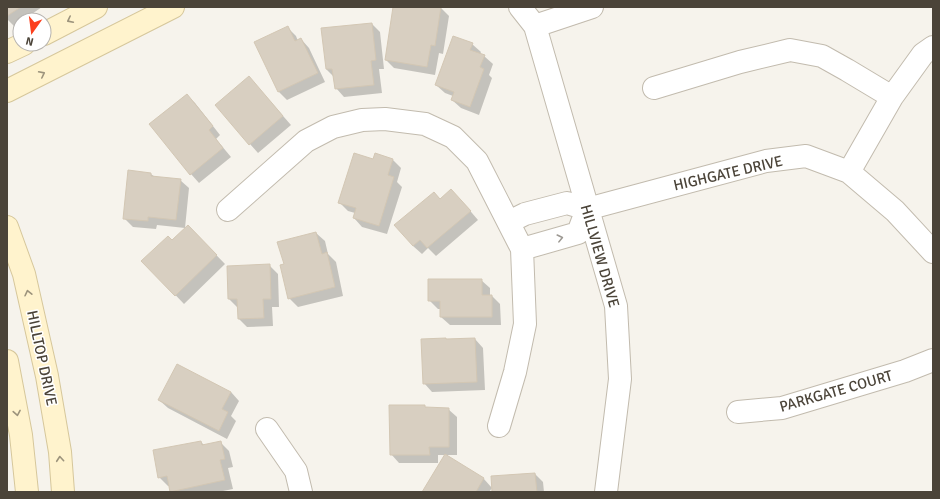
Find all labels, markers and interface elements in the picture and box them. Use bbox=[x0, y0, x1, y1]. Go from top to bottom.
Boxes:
north arrow bbox=[12, 12, 52, 52]
one-way arrow bbox=[67, 15, 74, 23]
text: N bbox=[24, 34, 35, 48]
one-way arrow bbox=[38, 71, 45, 78]
street label: HIGHGATE DRIVE bbox=[672, 152, 784, 194]
street label: HILLVIEW DRIVE bbox=[577, 202, 623, 310]
one-way arrow bbox=[556, 234, 563, 243]
one-way arrow bbox=[24, 289, 33, 296]
street label: HILLTOP DRIVE bbox=[23, 309, 61, 407]
street label: PARKGATE COURT bbox=[777, 366, 895, 416]
one-way arrow bbox=[12, 410, 21, 416]
one-way arrow bbox=[56, 456, 65, 462]

